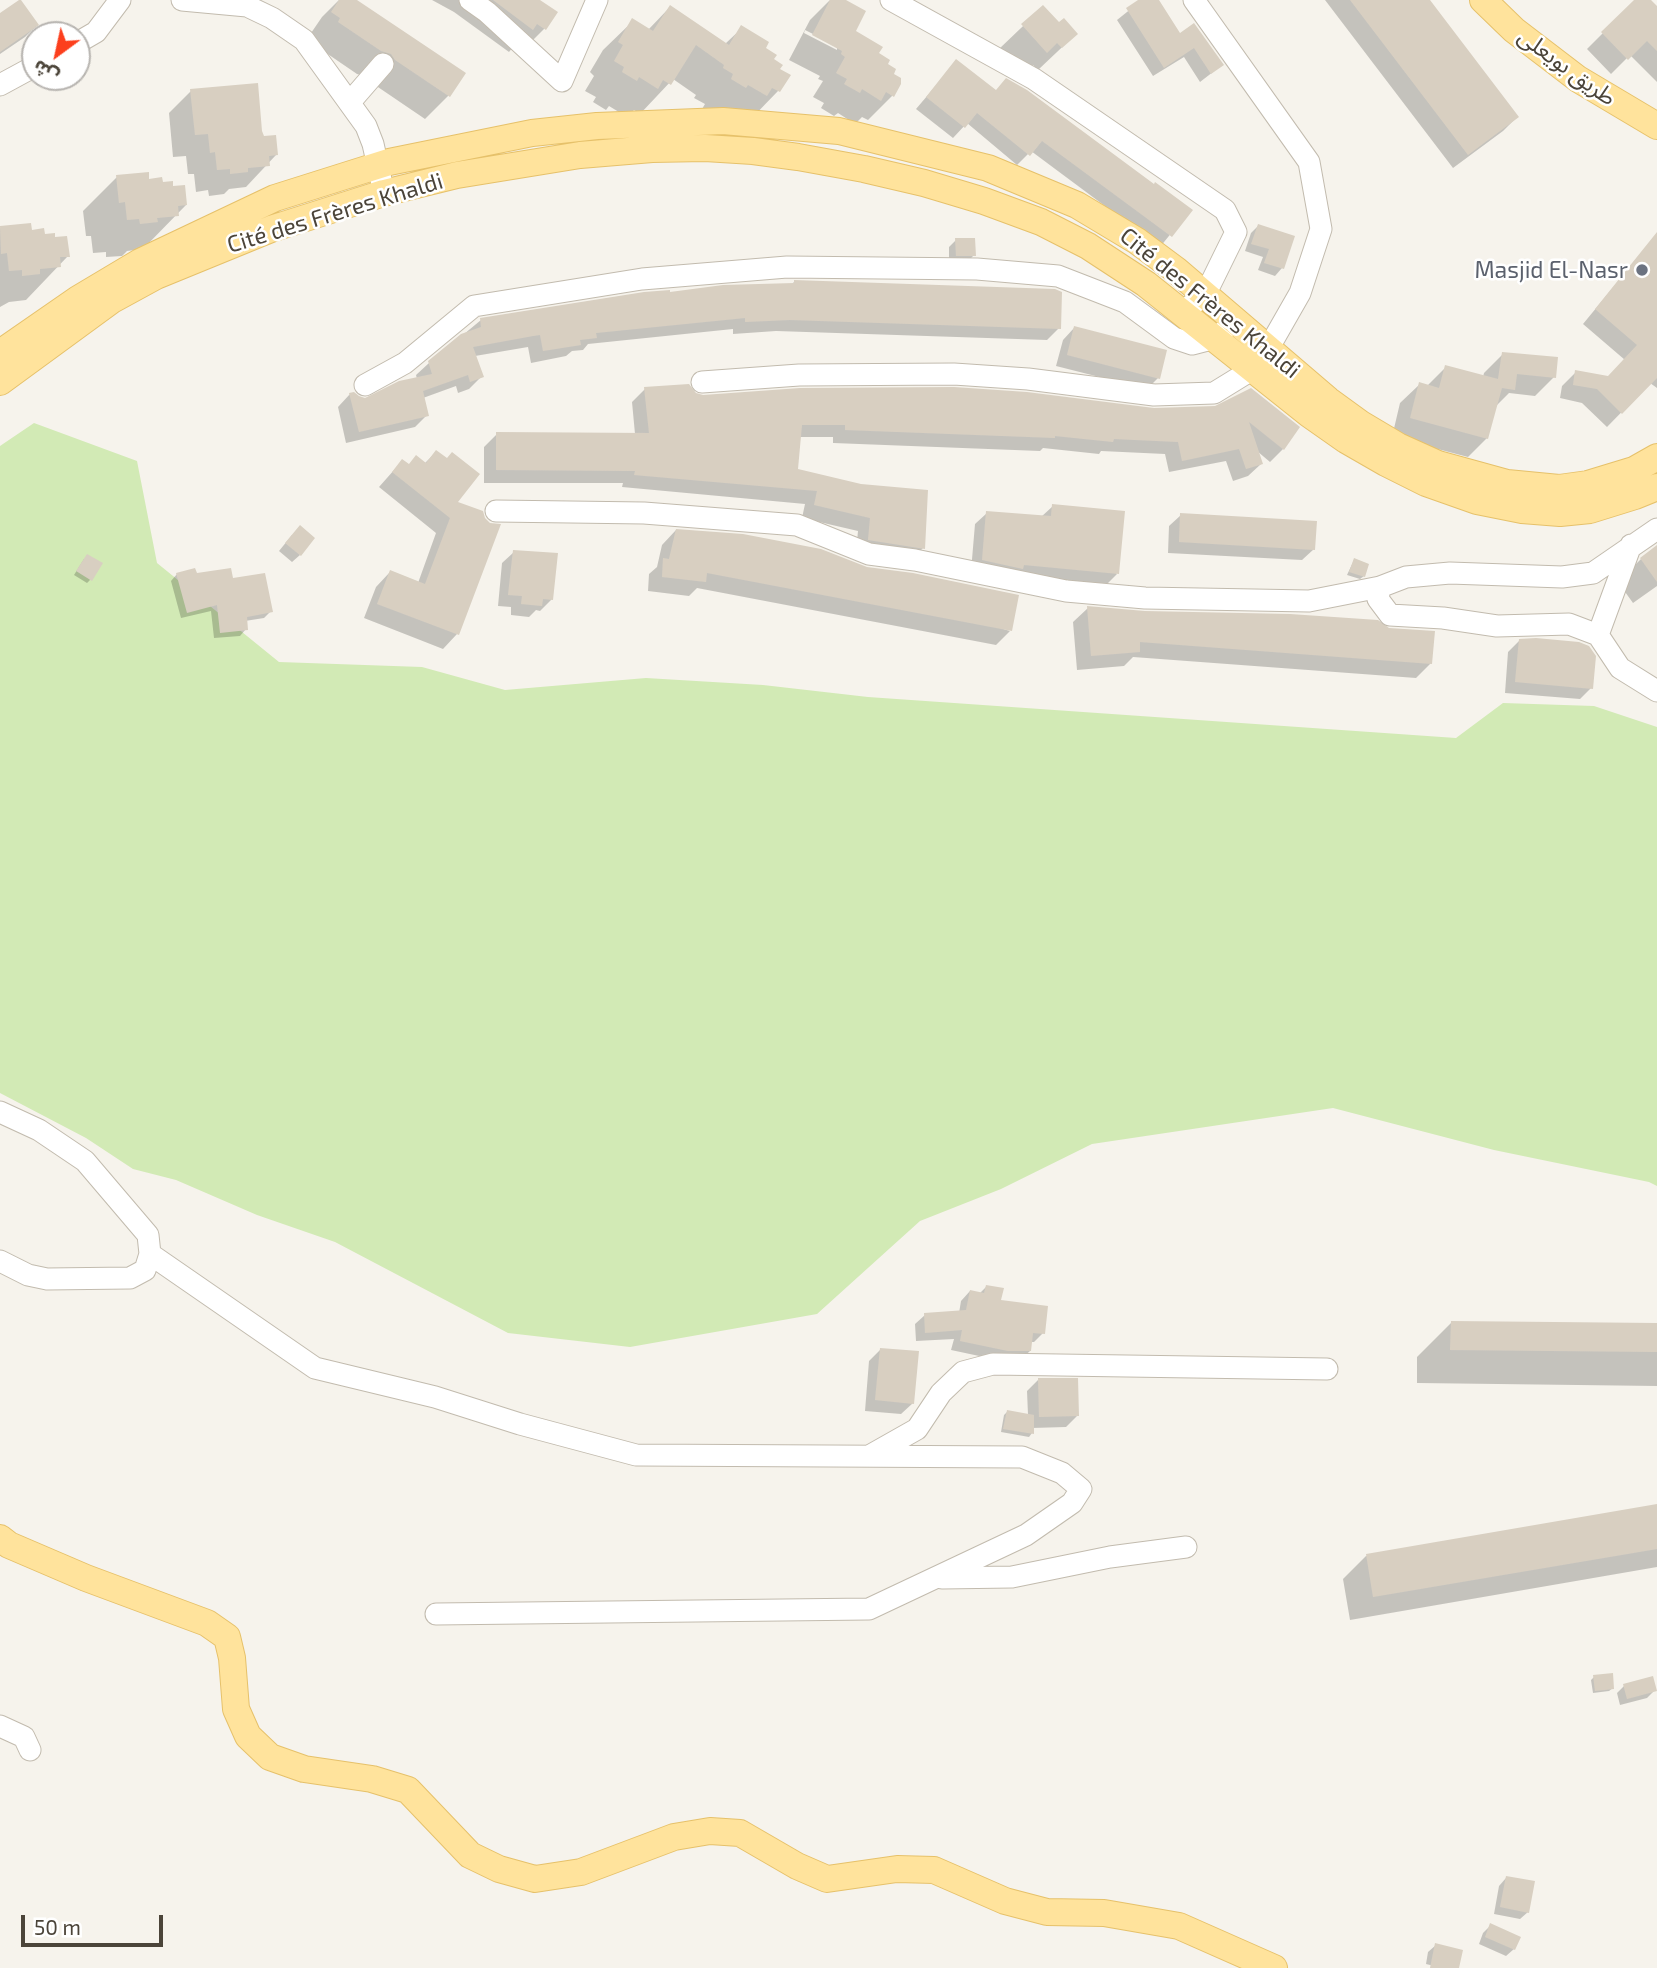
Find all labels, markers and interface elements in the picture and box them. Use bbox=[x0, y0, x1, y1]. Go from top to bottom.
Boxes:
north arrow bbox=[21, 21, 91, 91]
street label: طريق بويعلى bbox=[1513, 22, 1621, 112]
text: ش bbox=[28, 56, 63, 89]
street label: Cité des Frères Khaldi bbox=[224, 167, 446, 259]
street label: Cité des Frères Khaldi bbox=[1114, 222, 1306, 384]
place label: Masjid El-Nasr bbox=[1474, 256, 1628, 284]
marker: Masjid El-Nasr bbox=[1634, 262, 1650, 278]
scale bar bbox=[24, 1902, 166, 1946]
text: 50 m bbox=[34, 1914, 81, 1939]

